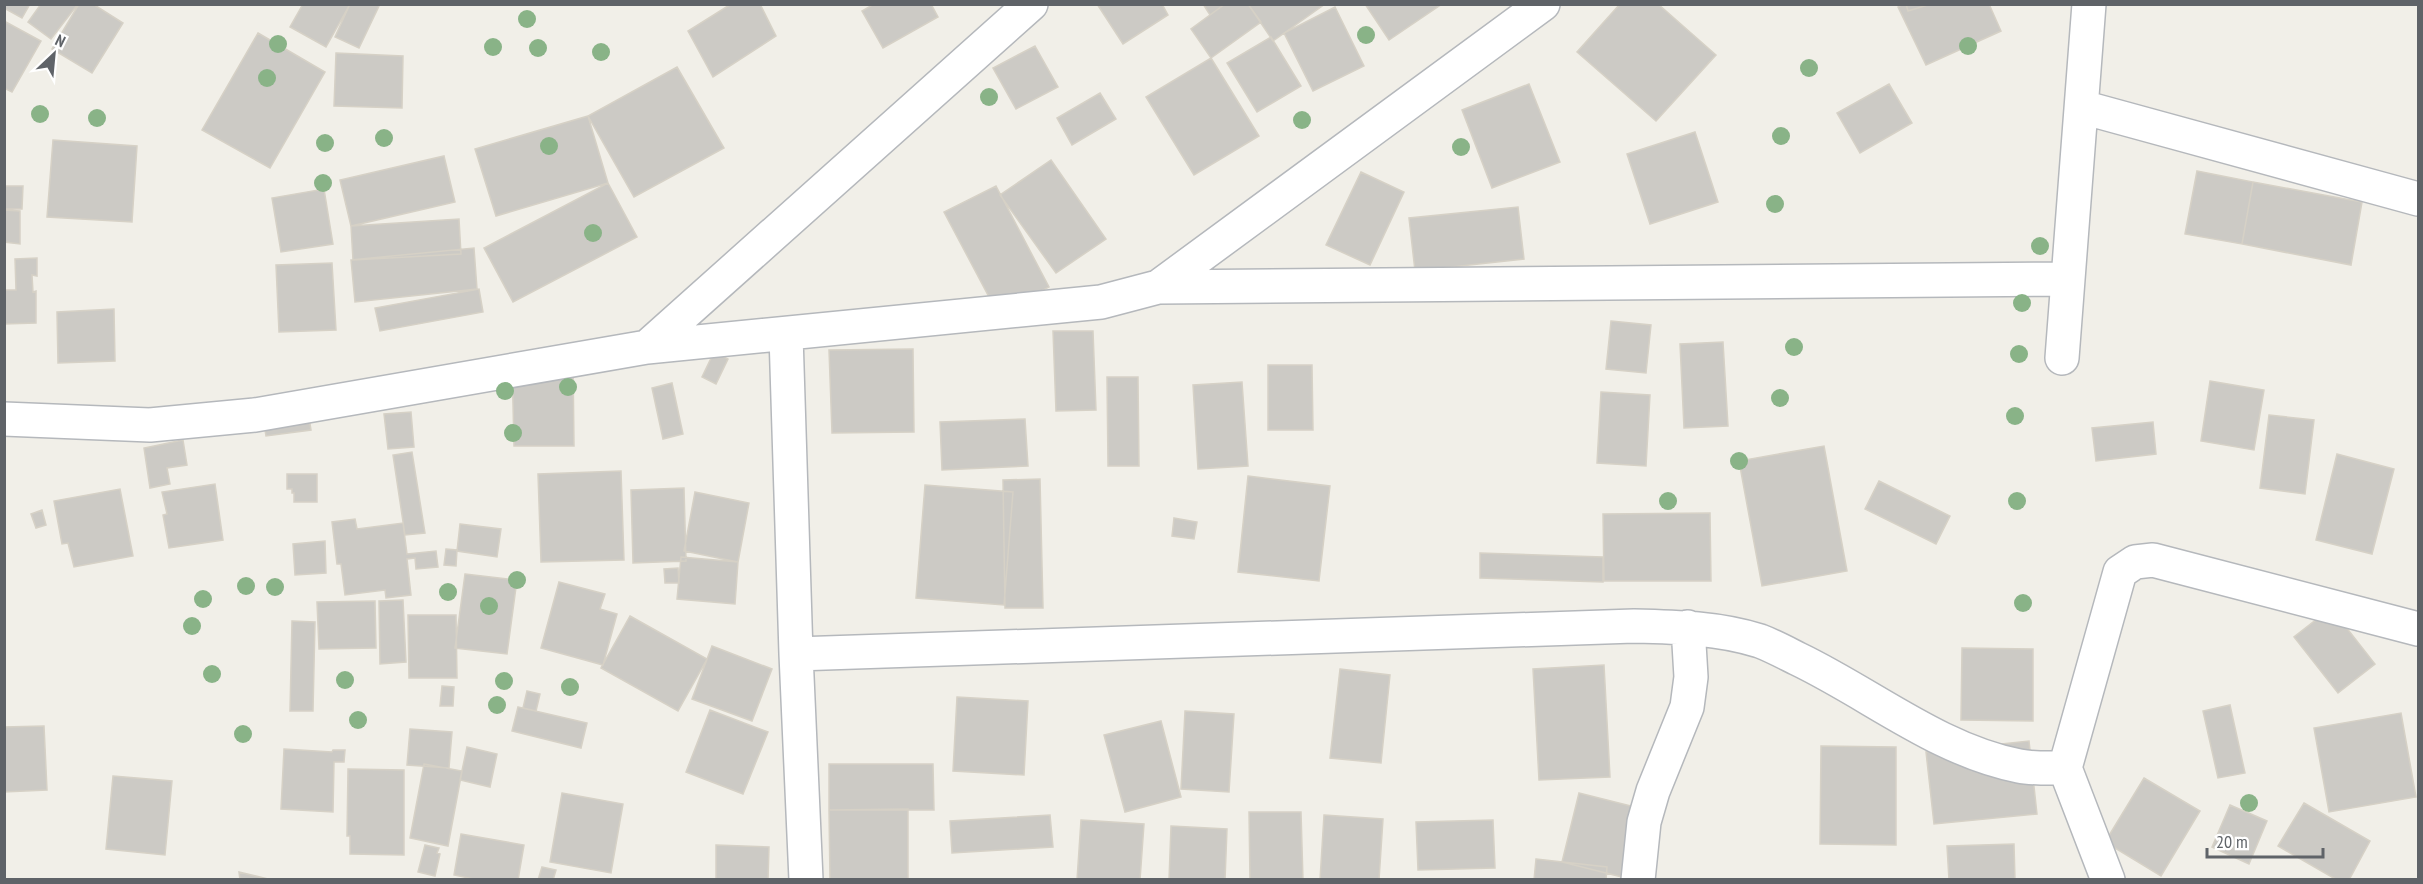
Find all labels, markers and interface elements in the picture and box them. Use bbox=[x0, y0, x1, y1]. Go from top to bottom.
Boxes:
north arrow bbox=[24, 24, 84, 84]
text: N bbox=[52, 30, 69, 51]
scale bar bbox=[2207, 821, 2322, 859]
text: 20 m bbox=[2216, 830, 2248, 853]

